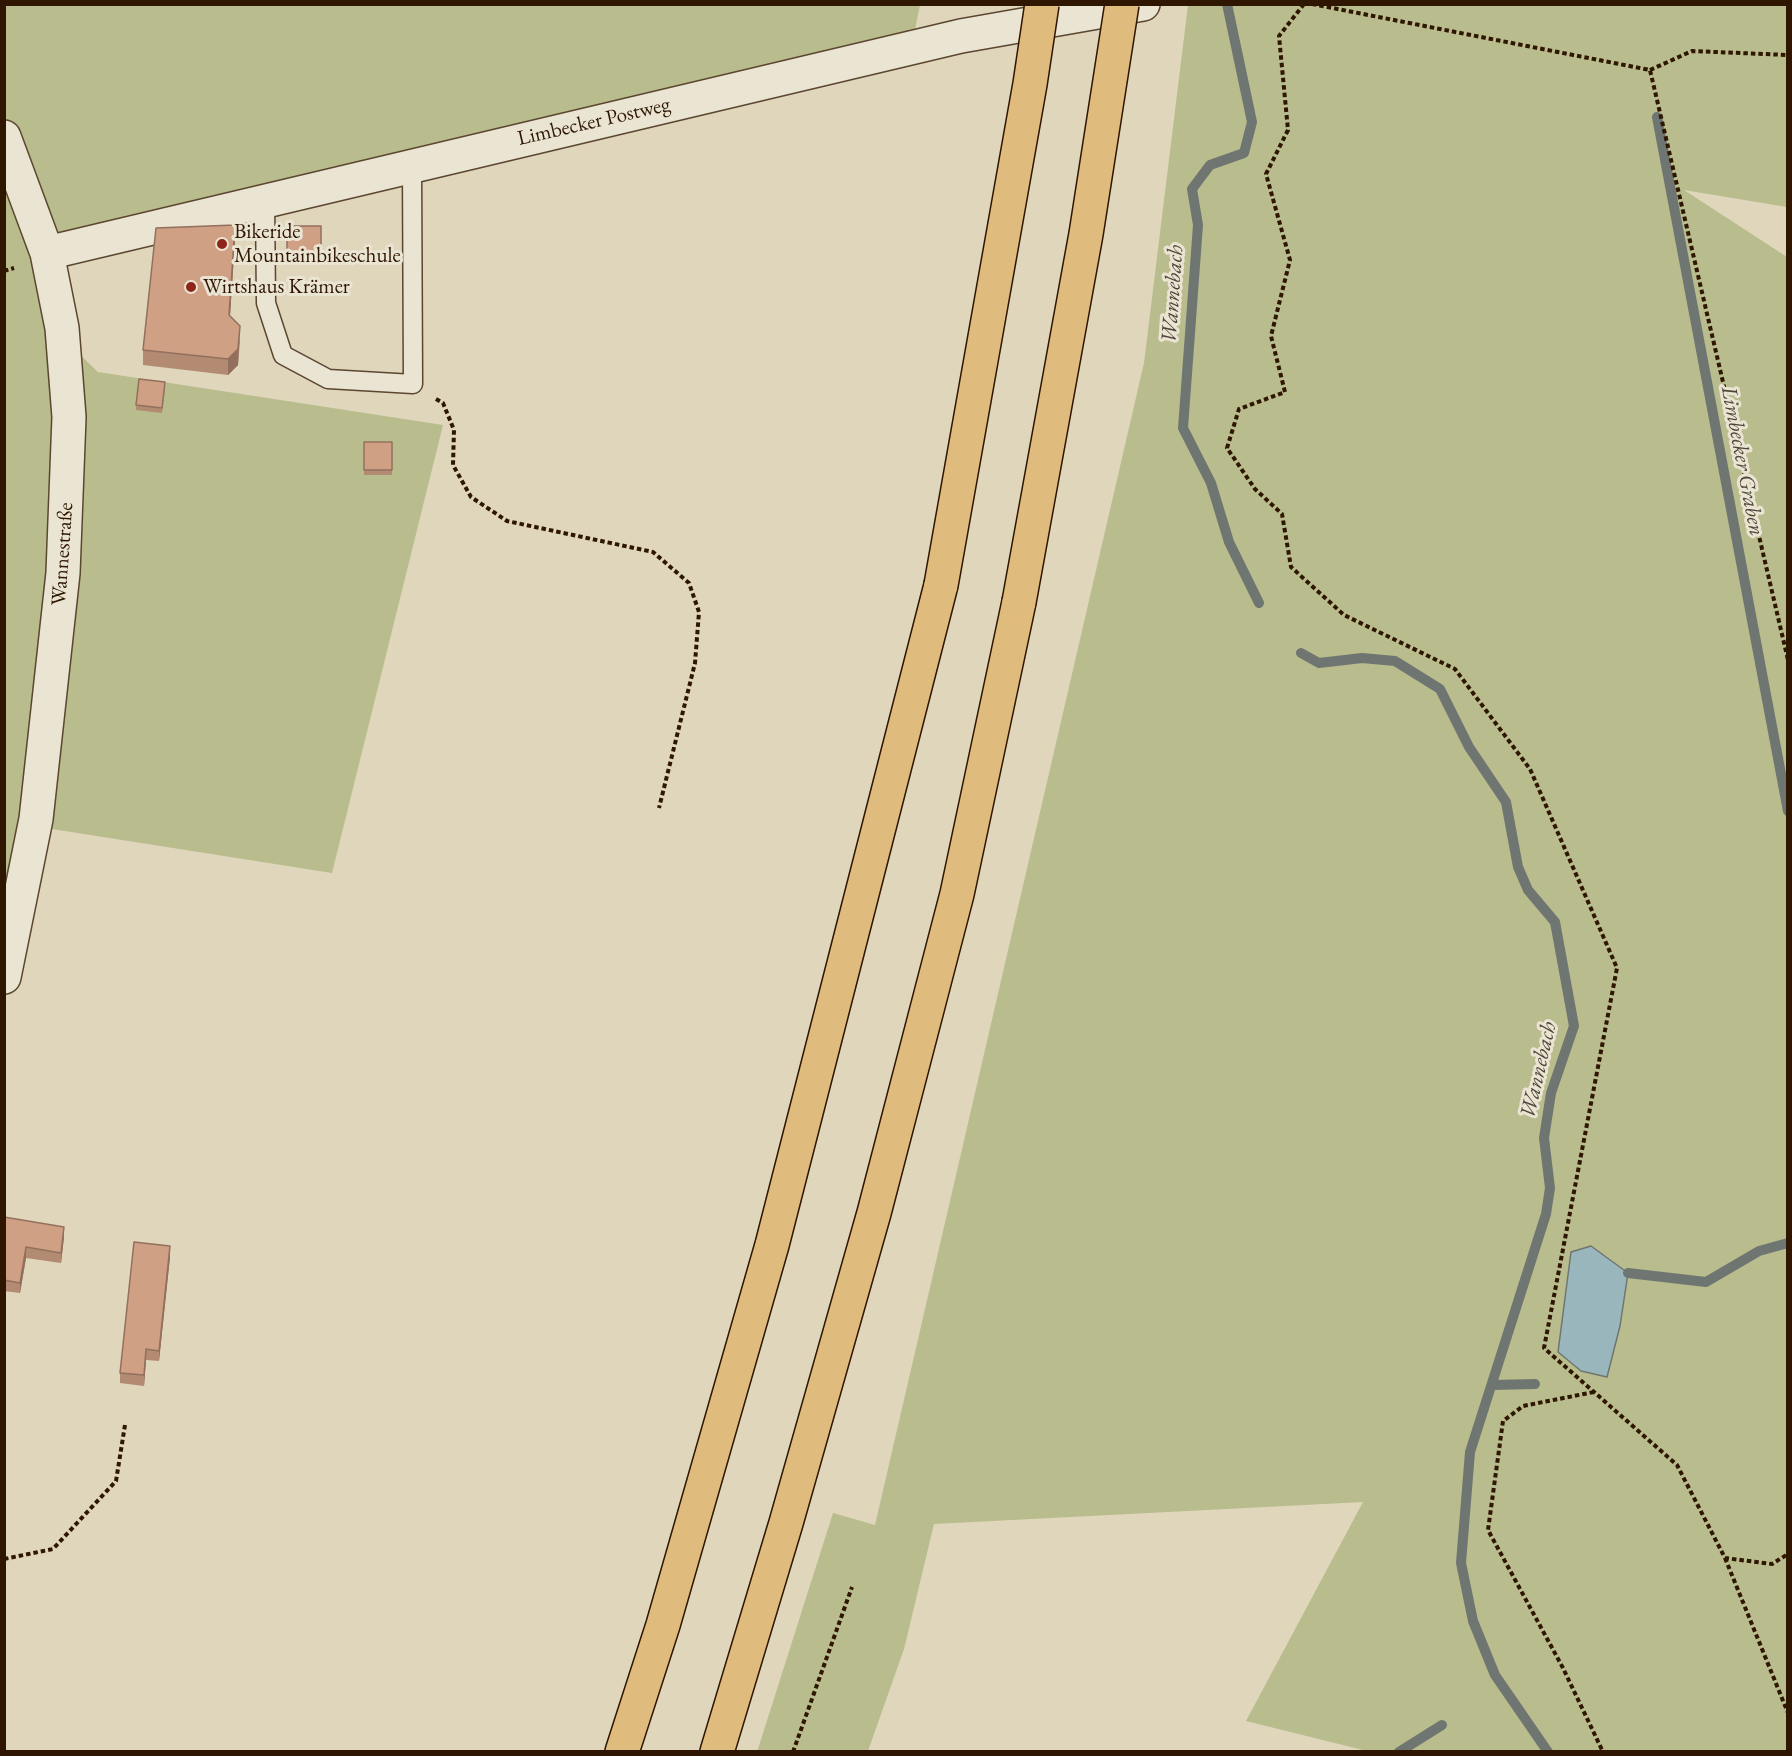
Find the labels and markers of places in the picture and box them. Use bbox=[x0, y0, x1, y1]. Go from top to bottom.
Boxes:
place label: Bikeride Mountainbikeschule bbox=[234, 219, 401, 269]
marker: Bikeride Mountainbikeschule bbox=[215, 237, 229, 251]
place label: Wirtshaus Krämer bbox=[203, 274, 350, 300]
marker: Wirtshaus Krämer bbox=[184, 280, 198, 294]

